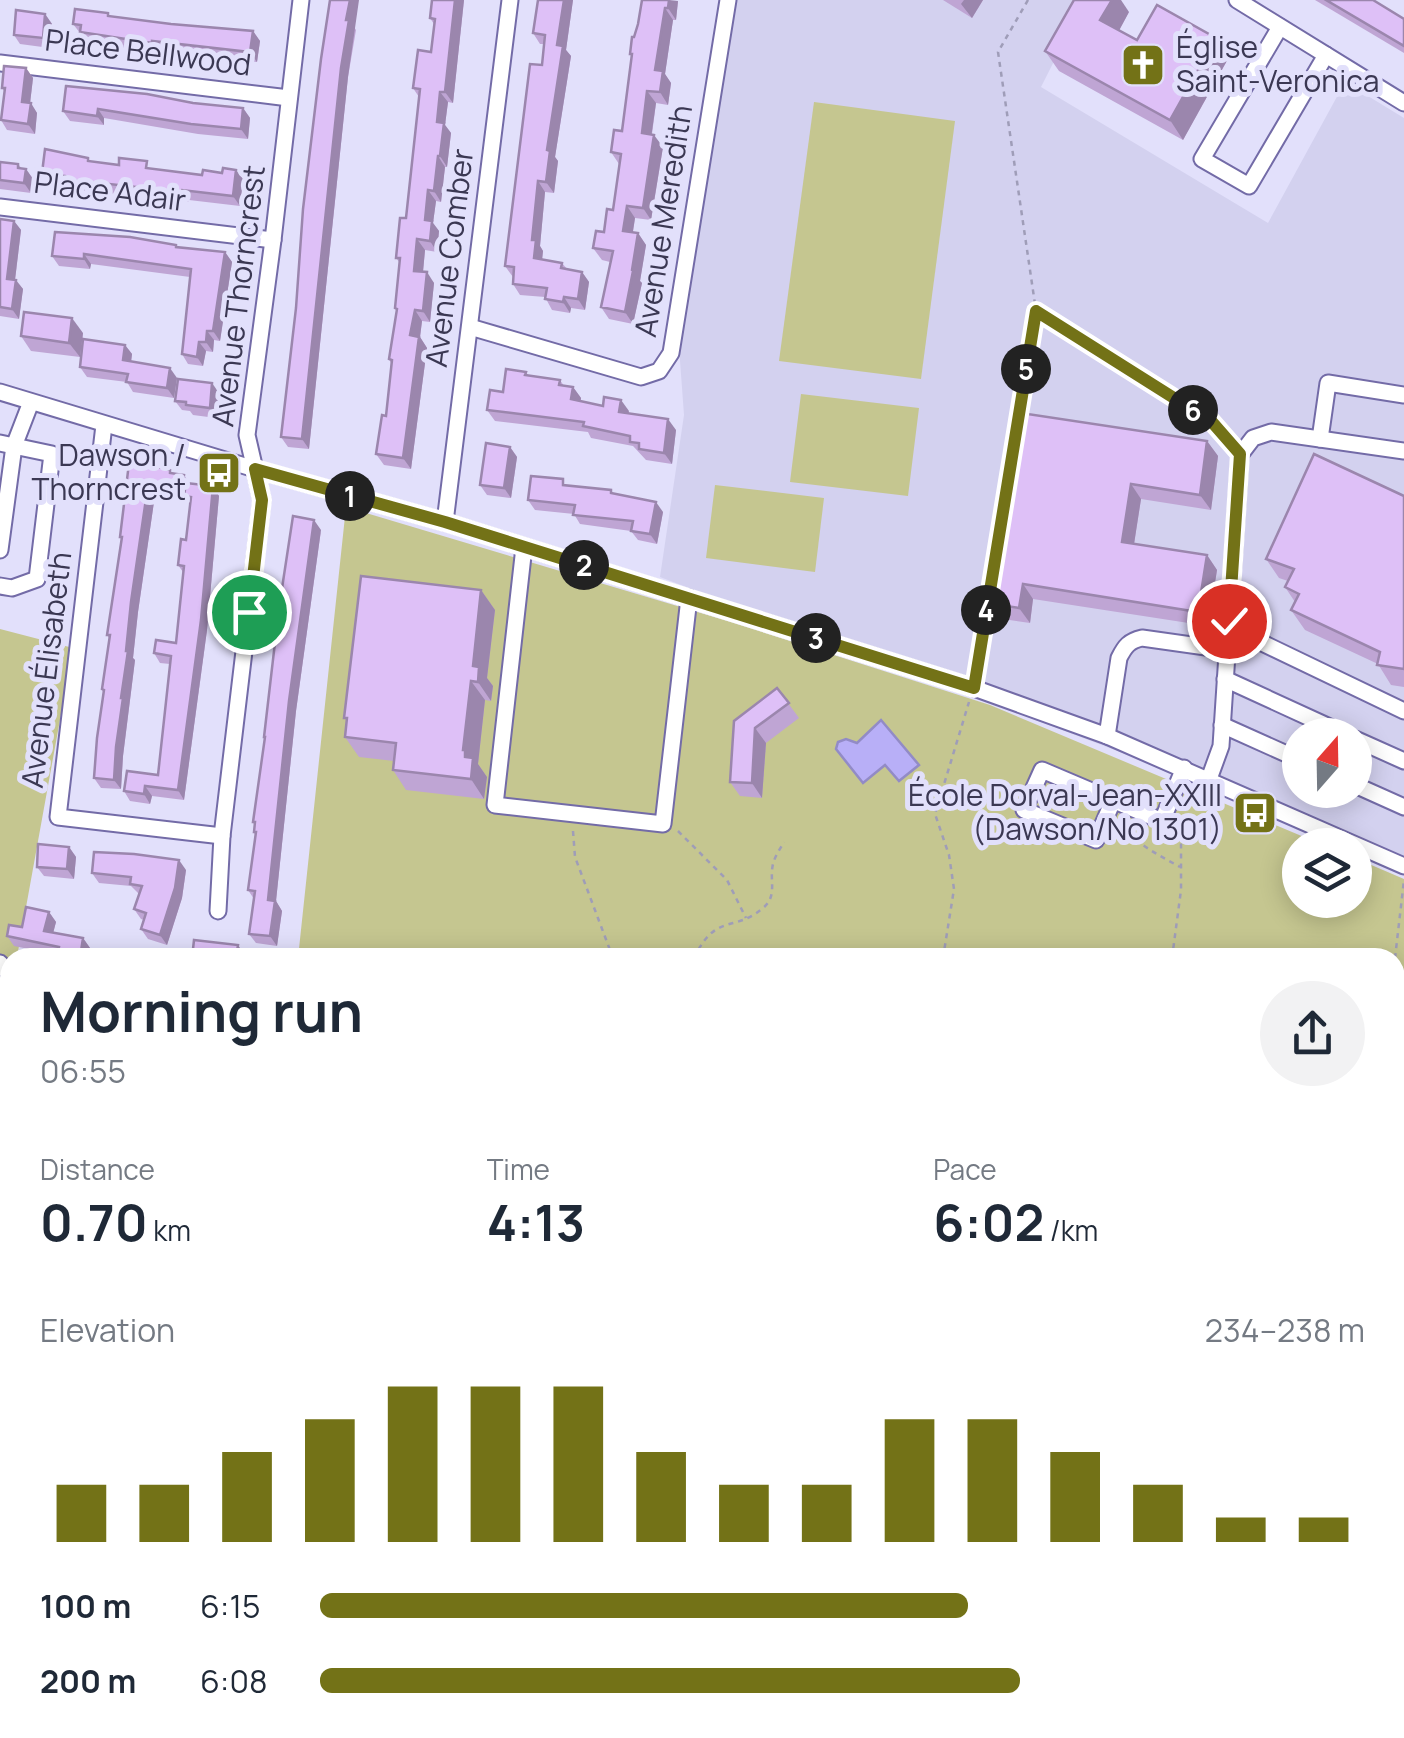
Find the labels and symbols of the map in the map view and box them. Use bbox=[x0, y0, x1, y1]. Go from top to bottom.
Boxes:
street label: Place Bellwood bbox=[43, 19, 253, 84]
place label: Église Saint-Veronica bbox=[1176, 26, 1379, 101]
church icon: Église Saint-Veronica bbox=[1120, 42, 1166, 88]
street label: Avenue Meredith bbox=[624, 102, 701, 340]
street label: Avenue Comber bbox=[415, 146, 482, 369]
street label: Place Adair bbox=[32, 161, 189, 220]
street label: Avenue Thorncrest bbox=[201, 163, 274, 429]
pin: 5 bbox=[1001, 344, 1051, 394]
pin: 6 bbox=[1168, 385, 1218, 435]
place label: Dawson / Thorncrest bbox=[32, 434, 186, 509]
bus stop icon: Dawson / Thorncrest bbox=[196, 450, 242, 496]
pin: 1 bbox=[325, 471, 375, 521]
pin: 2 bbox=[559, 540, 609, 590]
street label: Avenue Élisabeth bbox=[11, 550, 80, 790]
pin bbox=[207, 570, 292, 655]
pin bbox=[1187, 579, 1272, 664]
pin: 4 bbox=[961, 585, 1011, 635]
pin: 3 bbox=[791, 613, 841, 663]
north arrow bbox=[1282, 718, 1372, 808]
place label: École Dorval-Jean-XXIII (Dawson/No 1301) bbox=[908, 774, 1222, 849]
bus stop icon: École Dorval-Jean-XXIII (Dawson/No 1301) bbox=[1232, 790, 1278, 836]

